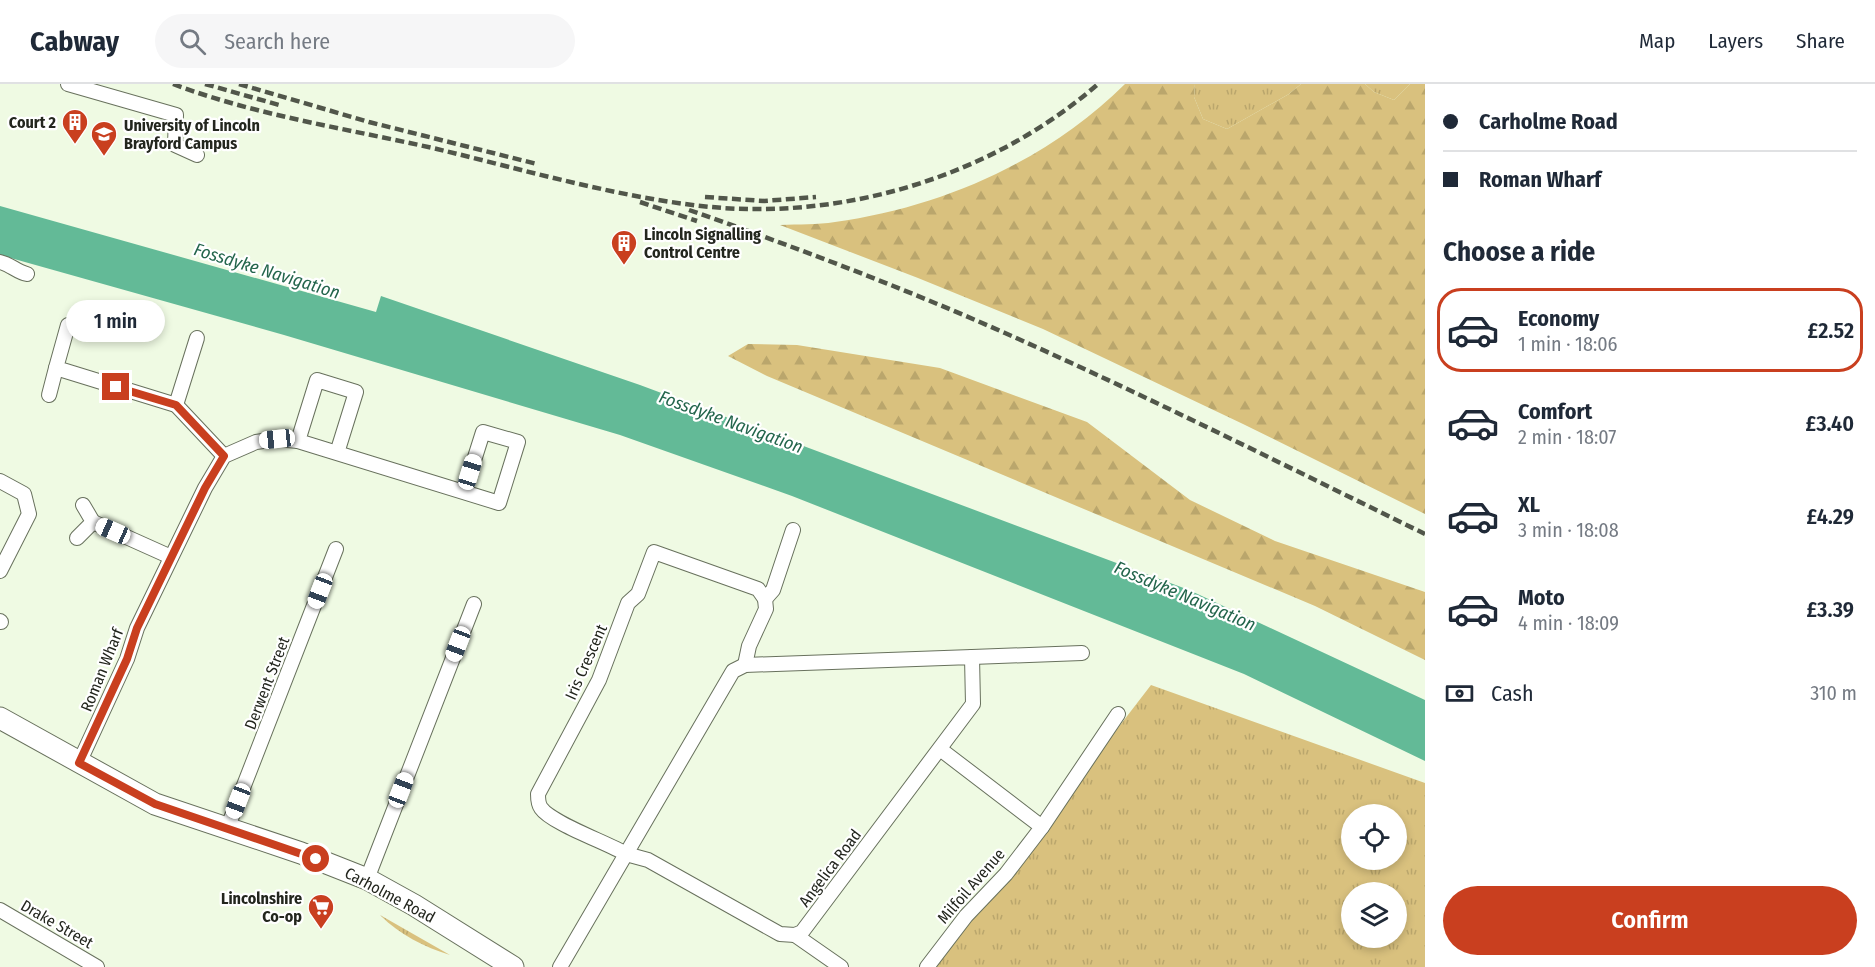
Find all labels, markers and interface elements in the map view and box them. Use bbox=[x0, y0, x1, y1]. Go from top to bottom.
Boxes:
search box bbox=[155, 14, 575, 68]
text: Cabway bbox=[30, 25, 119, 58]
icon: search bbox=[176, 25, 209, 58]
text: Search here bbox=[224, 28, 330, 55]
text: Map bbox=[1639, 28, 1675, 54]
text: Layers bbox=[1708, 28, 1763, 54]
text: Share bbox=[1796, 28, 1845, 54]
building icon: Court 2 bbox=[60, 107, 90, 145]
text: Carholme Road bbox=[1479, 108, 1618, 135]
place label: Court 2 bbox=[9, 113, 57, 132]
place label: University of Lincoln Brayford Campus bbox=[124, 116, 260, 153]
school or university icon: University of Lincoln Brayford Campus bbox=[89, 119, 119, 157]
text: Roman Wharf bbox=[1479, 166, 1601, 193]
place label: Lincoln Signalling Control Centre bbox=[644, 225, 761, 262]
building icon: Lincoln Signalling Control Centre bbox=[609, 228, 639, 266]
text: Choose a ride bbox=[1443, 236, 1595, 268]
water label: Fossdyke Navigation bbox=[191, 238, 343, 304]
callout: 1 min bbox=[66, 300, 166, 342]
icon: car bbox=[1446, 303, 1500, 357]
text: Economy bbox=[1518, 305, 1599, 332]
text: 1 min bbox=[94, 309, 137, 333]
text: £2.52 bbox=[1808, 317, 1854, 344]
text: 1 min · 18:06 bbox=[1518, 332, 1617, 356]
route end bbox=[102, 373, 129, 400]
water label: Fossdyke Navigation bbox=[656, 386, 806, 458]
icon: car bbox=[1446, 396, 1500, 450]
text: Comfort bbox=[1518, 398, 1592, 425]
text: £3.40 bbox=[1806, 410, 1854, 437]
text: 2 min · 18:07 bbox=[1518, 425, 1616, 449]
car bbox=[258, 428, 296, 450]
car bbox=[456, 452, 484, 492]
icon: car bbox=[1446, 489, 1500, 543]
text: XL bbox=[1518, 491, 1540, 518]
text: £4.29 bbox=[1807, 503, 1854, 530]
car bbox=[93, 515, 133, 547]
text: 3 min · 18:08 bbox=[1518, 518, 1619, 542]
water label: Fossdyke Navigation bbox=[1111, 556, 1259, 636]
car bbox=[305, 571, 335, 611]
icon: car bbox=[1446, 582, 1500, 636]
text: Moto bbox=[1518, 584, 1565, 611]
text: £3.39 bbox=[1806, 596, 1854, 623]
text: 4 min · 18:09 bbox=[1518, 611, 1619, 635]
street label: Iris Crescent bbox=[561, 621, 611, 703]
car bbox=[443, 624, 473, 664]
street label: Roman Wharf bbox=[77, 625, 128, 714]
street label: Derwent Street bbox=[241, 633, 294, 732]
icon: cash bbox=[1443, 677, 1476, 710]
text: Cash bbox=[1491, 680, 1534, 707]
text: 310 m bbox=[1810, 681, 1857, 705]
car bbox=[386, 770, 416, 810]
car bbox=[223, 781, 253, 821]
map controls bbox=[1341, 804, 1407, 948]
button: locate bbox=[1341, 804, 1407, 870]
street label: Angelica Road bbox=[795, 826, 865, 910]
route start bbox=[302, 845, 329, 872]
street label: Milfoil Avenue bbox=[933, 845, 1009, 927]
street label: Carholme Road bbox=[342, 863, 438, 927]
button: layers bbox=[1341, 882, 1407, 948]
button: Confirm bbox=[1443, 886, 1857, 955]
place label: Lincolnshire Co-op bbox=[221, 889, 302, 926]
supermarket icon: Lincolnshire Co-op bbox=[306, 892, 336, 930]
street label: Drake Street bbox=[17, 896, 97, 953]

